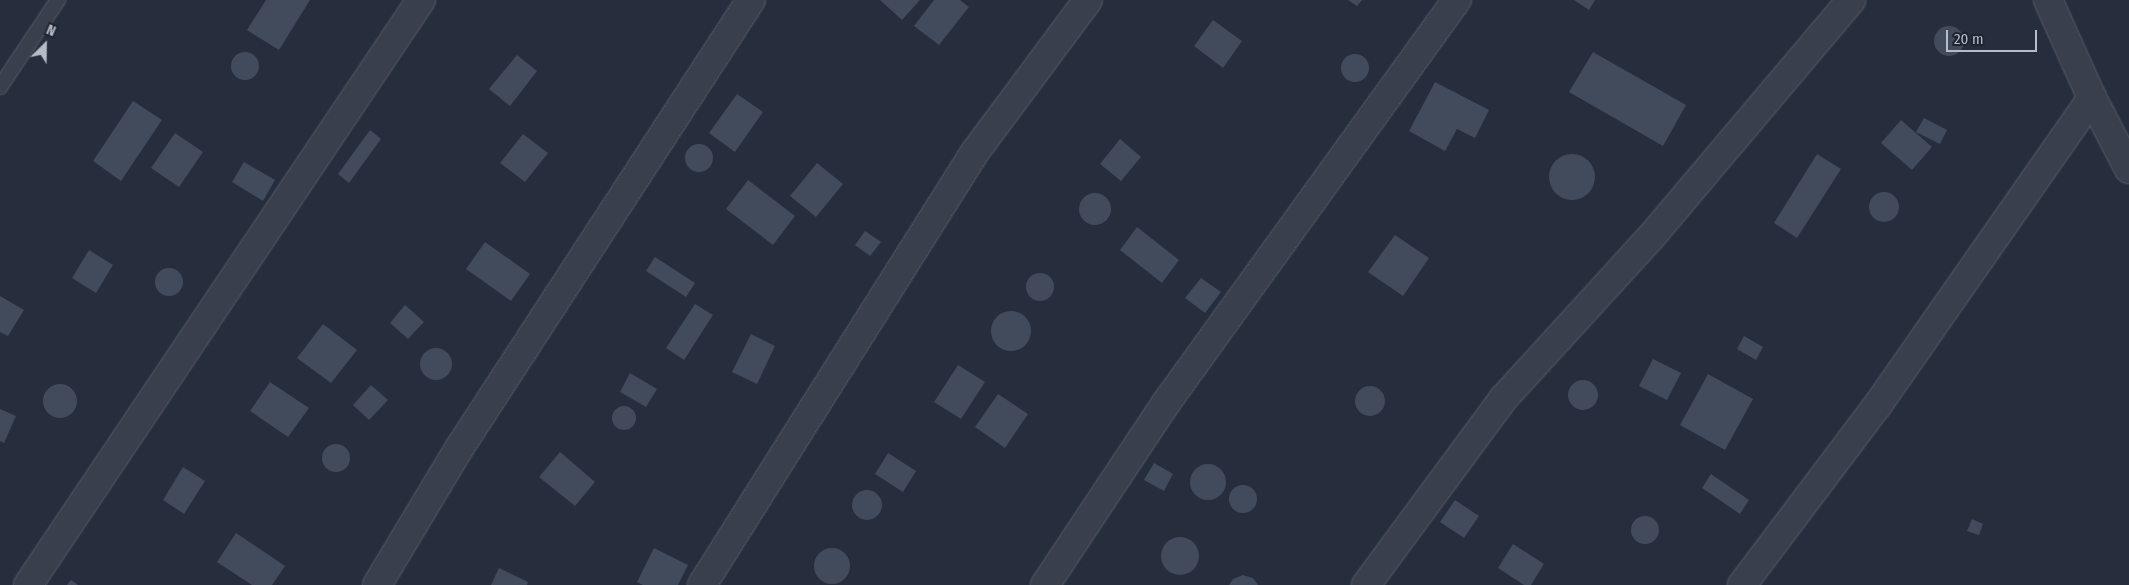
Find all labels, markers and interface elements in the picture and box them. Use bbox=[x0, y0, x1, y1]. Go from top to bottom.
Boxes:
north arrow bbox=[20, 20, 70, 70]
scale bar bbox=[1949, 20, 2040, 52]
text: N bbox=[44, 21, 58, 40]
text: 20 m bbox=[1954, 30, 1984, 48]

